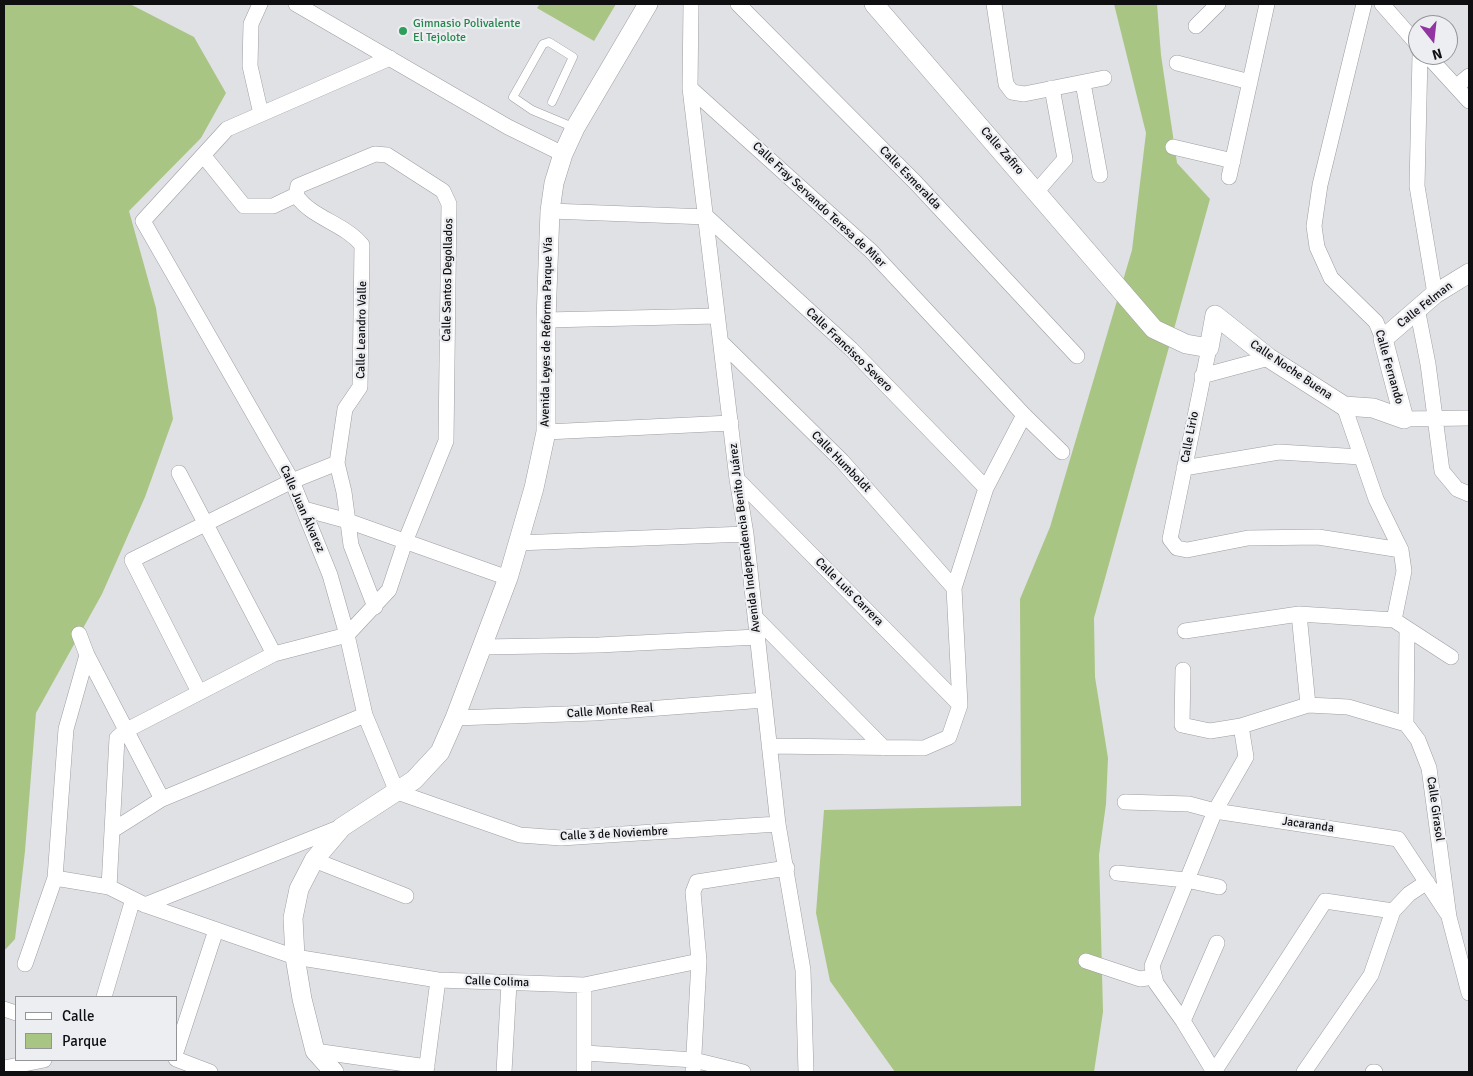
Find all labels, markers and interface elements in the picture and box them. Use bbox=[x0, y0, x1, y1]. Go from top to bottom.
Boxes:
north arrow bbox=[1408, 15, 1458, 65]
place label: Gimnasio Polivalente El Tejolote bbox=[413, 17, 520, 45]
marker: Gimnasio Polivalente El Tejolote bbox=[397, 25, 409, 37]
text: N bbox=[1430, 44, 1444, 63]
street label: Calle Zafiro bbox=[977, 124, 1027, 178]
street label: Calle Fray Servando Teresa de Mier bbox=[749, 139, 889, 271]
street label: Calle Esmeralda bbox=[876, 143, 944, 213]
street label: Calle Santos Degollados bbox=[440, 218, 456, 342]
street label: Avenida Leyes de Reforma Parque Vía bbox=[538, 237, 556, 427]
street label: Calle Felman bbox=[1394, 279, 1456, 331]
street label: Calle Leandro Valle bbox=[354, 281, 370, 379]
street label: Calle Francisco Severo bbox=[803, 305, 895, 395]
street label: Calle Fernando bbox=[1371, 328, 1407, 406]
street label: Calle Noche Buena bbox=[1247, 337, 1335, 403]
street label: Calle Lirio bbox=[1178, 410, 1202, 464]
street label: Calle Humboldt bbox=[808, 428, 874, 496]
street label: Avenida Independencia Benito Juárez bbox=[726, 442, 764, 634]
street label: Calle Juan Álvarez bbox=[276, 463, 328, 555]
street label: Calle Luis Carrera bbox=[812, 555, 886, 629]
street label: Calle Monte Real bbox=[566, 701, 654, 721]
street label: Calle Girasol bbox=[1423, 776, 1447, 842]
street label: Jacaranda bbox=[1281, 814, 1335, 836]
street label: Calle 3 de Noviembre bbox=[560, 824, 668, 844]
street label: Calle Colima bbox=[465, 974, 529, 990]
legend bbox=[15, 996, 178, 1061]
text: Calle bbox=[62, 1007, 95, 1025]
text: Parque bbox=[62, 1032, 107, 1050]

